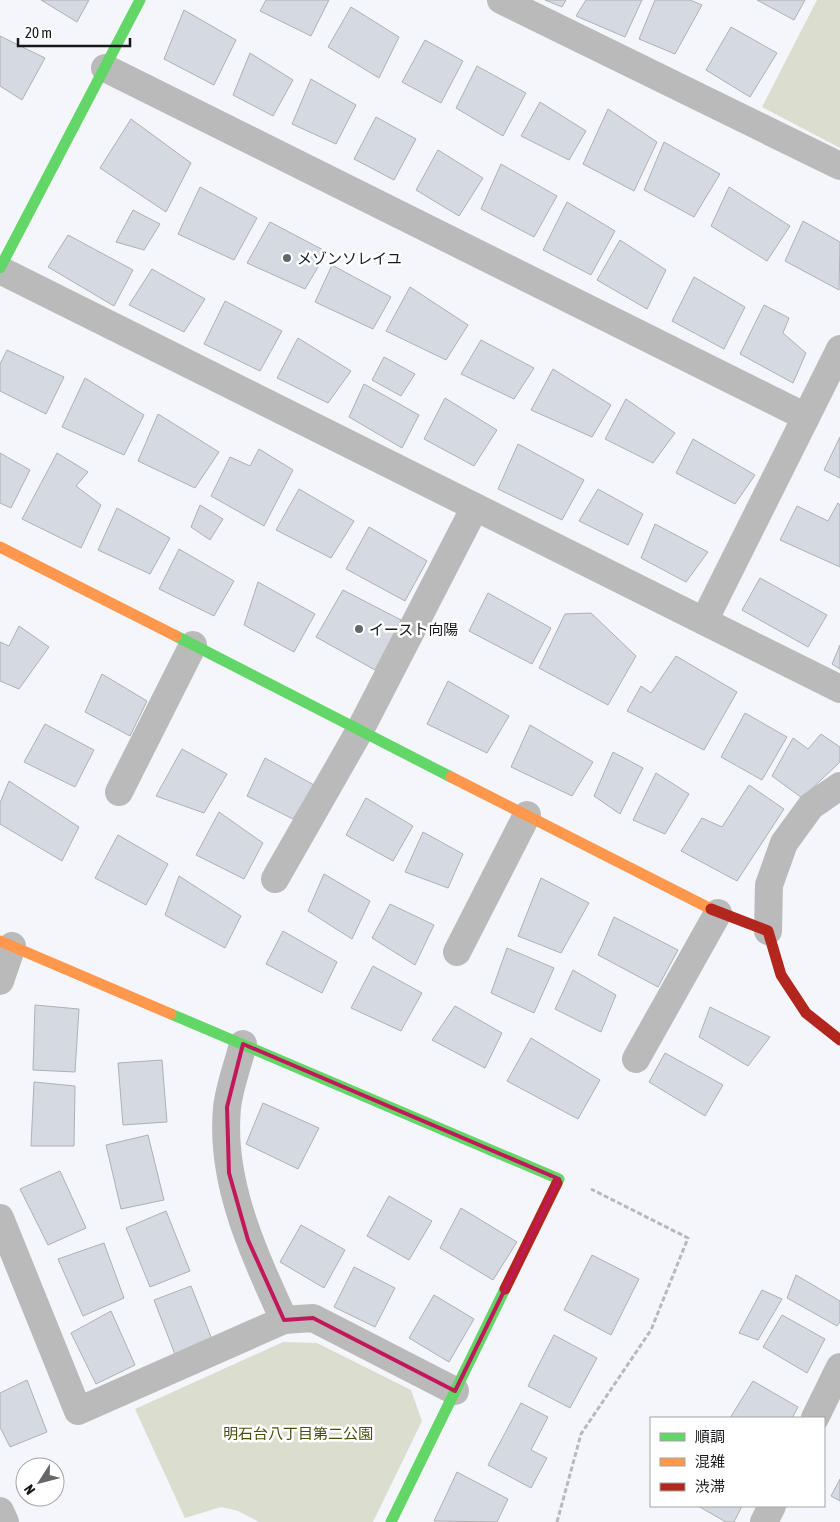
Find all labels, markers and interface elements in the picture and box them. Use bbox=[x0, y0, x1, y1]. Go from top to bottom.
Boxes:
scale bar bbox=[18, 15, 130, 47]
text: 20 m bbox=[25, 24, 52, 41]
place label: メゾンソレイユ bbox=[297, 250, 402, 267]
marker: メゾンソレイユ bbox=[281, 252, 293, 264]
place label: イースト向陽 bbox=[369, 621, 458, 638]
marker: イースト向陽 bbox=[353, 623, 365, 635]
legend bbox=[650, 1417, 825, 1507]
park label: 明石台八丁目第二公園 bbox=[223, 1425, 373, 1442]
text: 順調 bbox=[695, 1428, 725, 1445]
text: 混雑 bbox=[695, 1453, 725, 1470]
north arrow bbox=[15, 1457, 65, 1507]
text: 渋滞 bbox=[695, 1478, 725, 1495]
text: N bbox=[21, 1482, 38, 1498]

